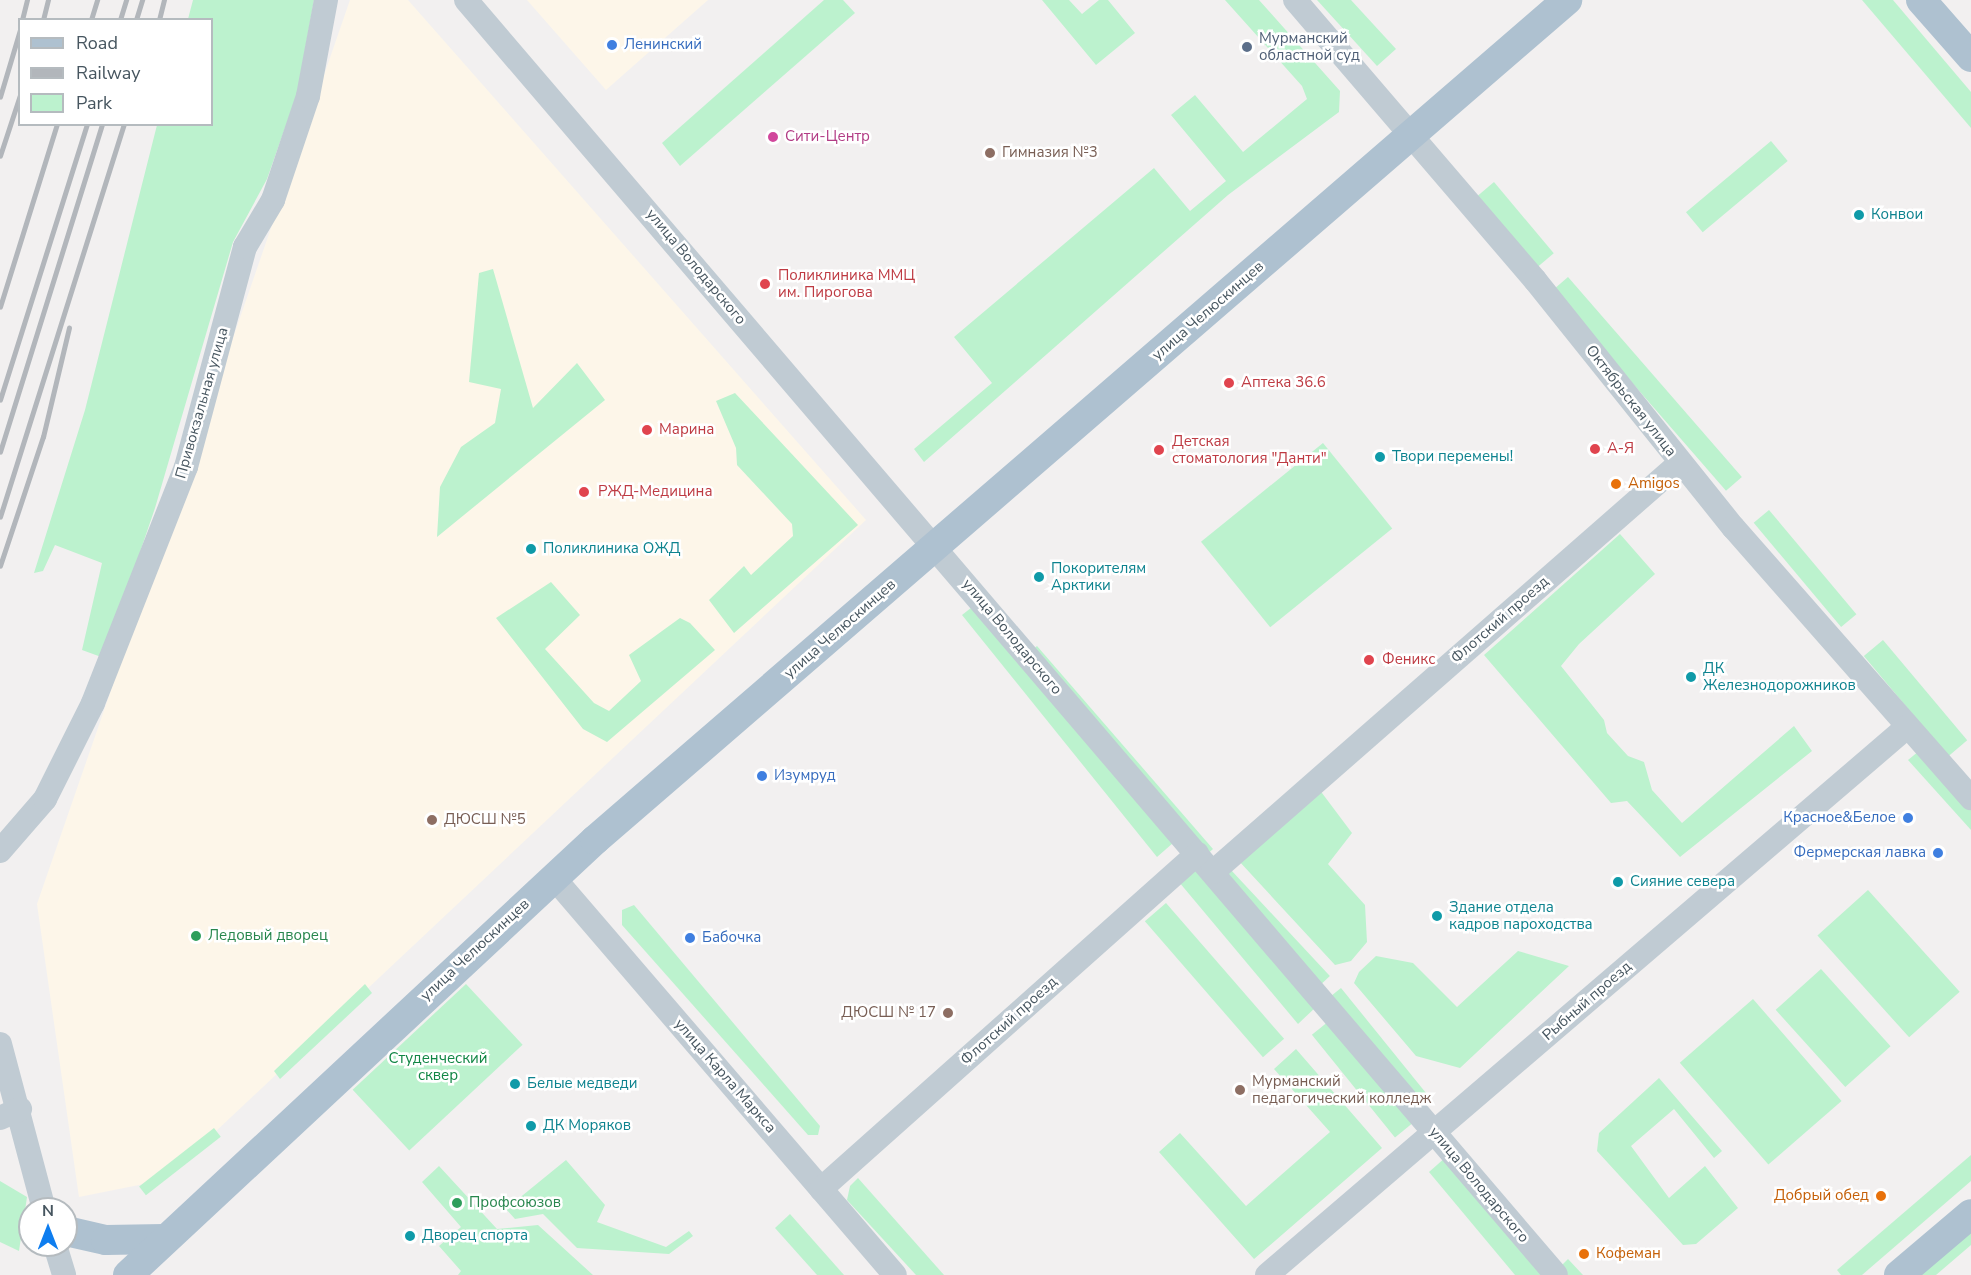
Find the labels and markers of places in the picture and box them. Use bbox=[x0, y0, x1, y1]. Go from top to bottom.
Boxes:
place label: Мурманский областной суд bbox=[1259, 29, 1360, 64]
place label: Ленинский bbox=[624, 36, 702, 54]
marker: Ленинский bbox=[605, 38, 619, 52]
marker: Мурманский областной суд bbox=[1240, 40, 1254, 54]
place label: Сити-Центр bbox=[785, 128, 870, 146]
marker: Сити-Центр bbox=[766, 130, 780, 144]
place label: Гимназия №3 bbox=[1002, 144, 1098, 162]
marker: Гимназия №3 bbox=[983, 146, 997, 160]
place label: Конвои bbox=[1871, 206, 1923, 224]
marker: Конвои bbox=[1852, 208, 1866, 222]
place label: Поликлиника ММЦ им. Пирогова bbox=[778, 266, 915, 301]
marker: Поликлиника ММЦ им. Пирогова bbox=[756, 275, 774, 293]
place label: Аптека 36.6 bbox=[1241, 374, 1326, 392]
marker: Аптека 36.6 bbox=[1222, 376, 1236, 390]
place label: Марина bbox=[659, 421, 714, 439]
marker: Марина bbox=[640, 423, 654, 437]
place label: Детская стоматология "Данти" bbox=[1172, 432, 1327, 467]
place label: А-Я bbox=[1607, 440, 1634, 458]
marker: Детская стоматология "Данти" bbox=[1150, 441, 1168, 459]
marker: А-Я bbox=[1588, 442, 1602, 456]
place label: Твори перемены! bbox=[1392, 448, 1513, 466]
marker: Твори перемены! bbox=[1373, 450, 1387, 464]
place label: Amigos bbox=[1628, 475, 1680, 493]
marker: Amigos bbox=[1609, 477, 1623, 491]
marker: РЖД-Медицина bbox=[575, 483, 593, 501]
place label: РЖД-Медицина bbox=[598, 483, 713, 501]
place label: Поликлиника ОЖД bbox=[543, 540, 680, 558]
marker: Поликлиника ОЖД bbox=[524, 542, 538, 556]
place label: Покорителям Арктики bbox=[1051, 559, 1146, 594]
marker: Покорителям Арктики bbox=[1032, 570, 1046, 584]
marker: Феникс bbox=[1360, 651, 1378, 669]
place label: Феникс bbox=[1382, 651, 1435, 669]
place label: ДК Железнодорожников bbox=[1703, 659, 1856, 694]
marker: ДК Железнодорожников bbox=[1684, 670, 1698, 684]
place label: Изумруд bbox=[774, 767, 836, 785]
marker: Изумруд bbox=[755, 769, 769, 783]
place label: Красное&Белое bbox=[1783, 809, 1896, 827]
place label: ДЮСШ №5 bbox=[444, 811, 526, 829]
marker: Красное&Белое bbox=[1901, 811, 1915, 825]
marker: ДЮСШ №5 bbox=[425, 813, 439, 827]
place label: Фермерская лавка bbox=[1794, 844, 1926, 862]
marker: Фермерская лавка bbox=[1931, 846, 1945, 860]
place label: Сияние севера bbox=[1630, 873, 1735, 891]
marker: Сияние севера bbox=[1611, 875, 1625, 889]
place label: Здание отдела кадров пароходства bbox=[1449, 898, 1593, 933]
marker: Здание отдела кадров пароходства bbox=[1430, 909, 1444, 923]
place label: Ледовый дворец bbox=[208, 927, 328, 945]
marker: Ледовый дворец bbox=[189, 929, 203, 943]
place label: Бабочка bbox=[702, 929, 761, 947]
marker: Бабочка bbox=[683, 931, 697, 945]
place label: ДЮСШ № 17 bbox=[841, 1004, 936, 1022]
marker: ДЮСШ № 17 bbox=[941, 1006, 955, 1020]
place label: Мурманский педагогический колледж bbox=[1252, 1072, 1431, 1107]
place label: Белые медведи bbox=[527, 1075, 637, 1093]
marker: Белые медведи bbox=[508, 1077, 522, 1091]
marker: Мурманский педагогический колледж bbox=[1233, 1083, 1247, 1097]
place label: ДК Моряков bbox=[543, 1117, 631, 1135]
marker: ДК Моряков bbox=[524, 1119, 538, 1133]
place label: Добрый обед bbox=[1774, 1187, 1869, 1205]
marker: Добрый обед bbox=[1874, 1189, 1888, 1203]
place label: Профсоюзов bbox=[469, 1194, 561, 1212]
marker: Профсоюзов bbox=[450, 1196, 464, 1210]
place label: Дворец спорта bbox=[422, 1227, 528, 1245]
marker: Дворец спорта bbox=[403, 1229, 417, 1243]
place label: Кофеман bbox=[1596, 1245, 1661, 1263]
marker: Кофеман bbox=[1577, 1247, 1591, 1261]

